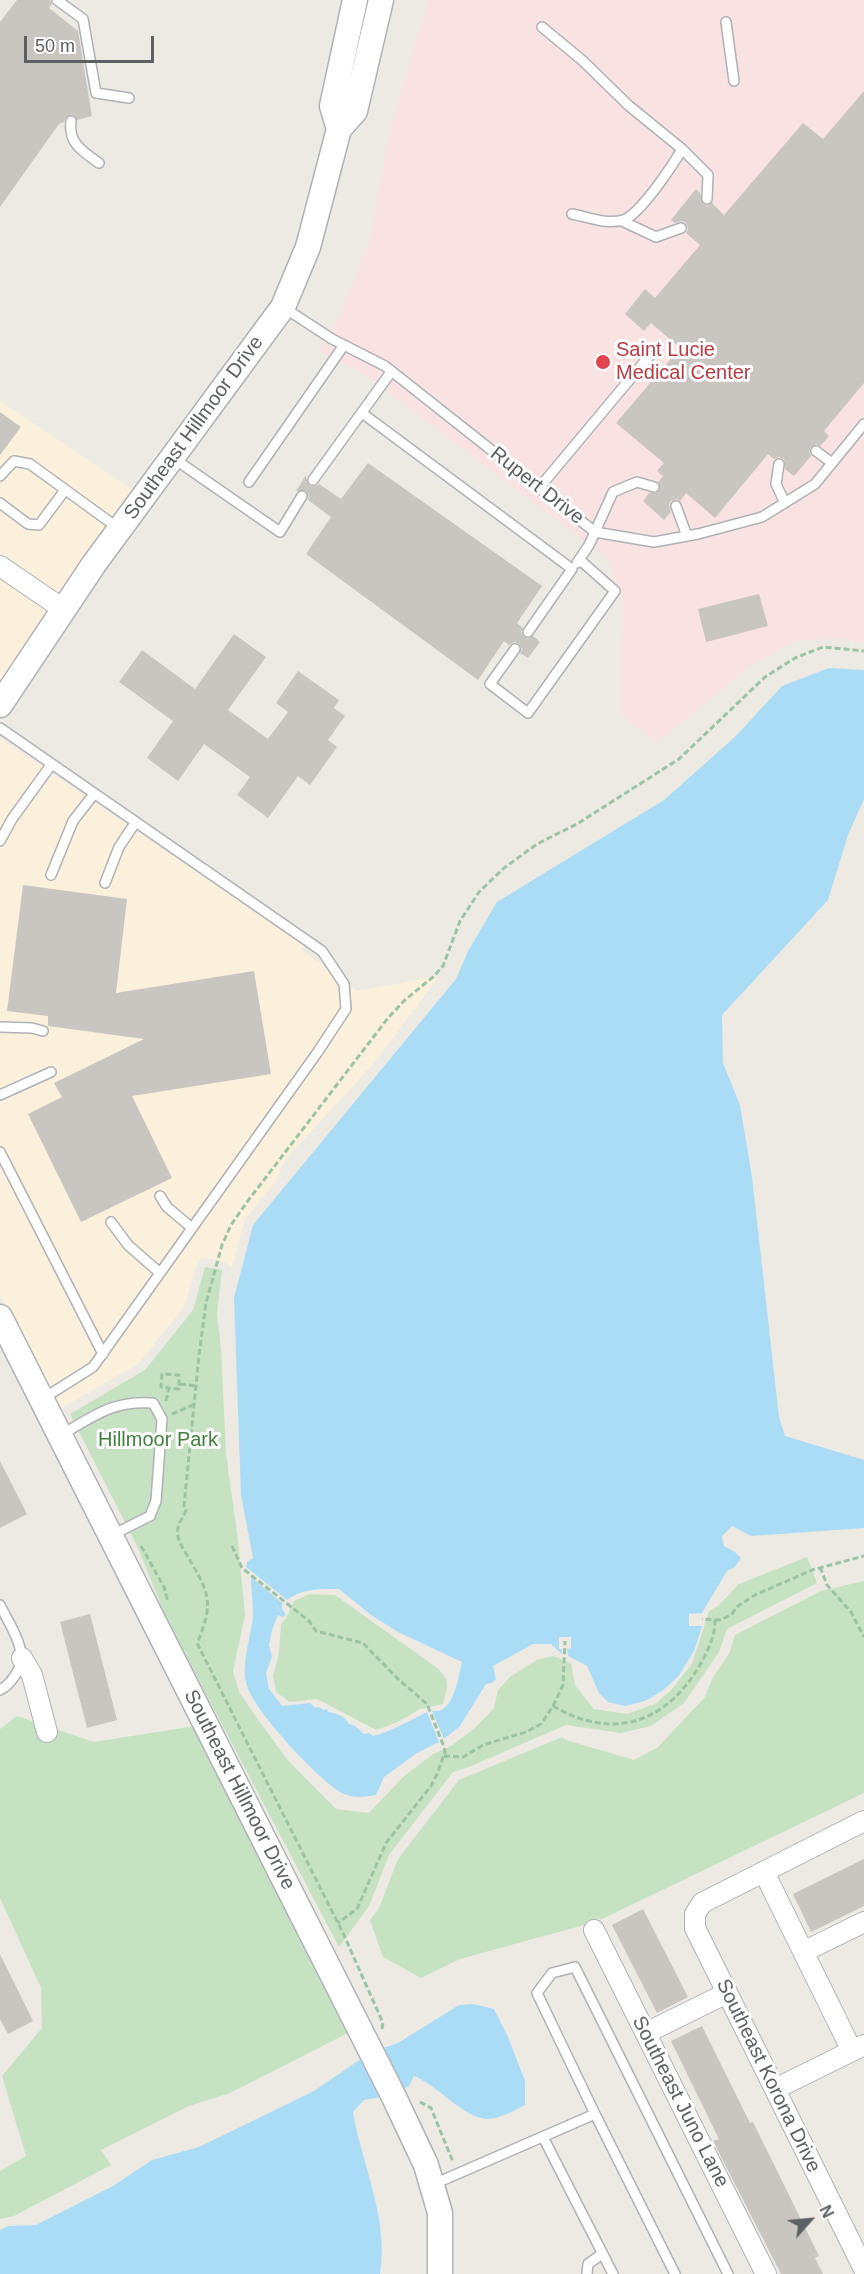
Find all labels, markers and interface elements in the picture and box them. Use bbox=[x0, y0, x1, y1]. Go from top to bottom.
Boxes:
scale bar bbox=[27, 24, 158, 62]
text: 50 m bbox=[35, 36, 75, 56]
street label: Southeast Hillmoor Drive bbox=[119, 331, 269, 525]
place label: Saint Lucie Medical Center bbox=[616, 338, 751, 385]
marker: Saint Lucie Medical Center bbox=[594, 353, 612, 371]
street label: Rupert Drive bbox=[485, 442, 589, 530]
park label: Hillmoor Park bbox=[98, 1428, 218, 1452]
street label: Southeast Hillmoor Drive bbox=[178, 1686, 300, 1894]
street label: Southeast Korona Drive bbox=[711, 1975, 825, 2177]
street label: Southeast Juno Lane bbox=[626, 2012, 734, 2192]
north arrow bbox=[780, 2190, 840, 2250]
text: N bbox=[816, 2203, 837, 2221]

